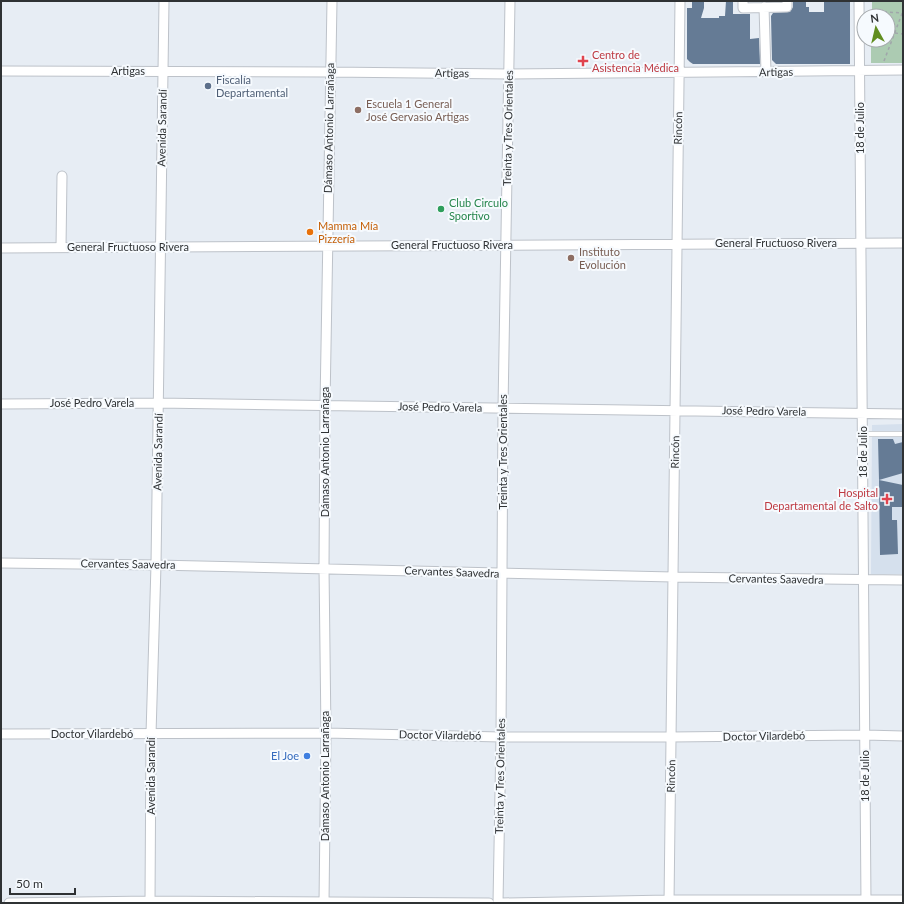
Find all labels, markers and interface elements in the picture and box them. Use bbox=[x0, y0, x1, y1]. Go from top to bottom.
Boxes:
north arrow bbox=[856, 8, 896, 48]
text: N bbox=[869, 11, 880, 25]
place label: Centro de Asistencia Médica bbox=[592, 48, 679, 74]
marker: Centro de Asistencia Médica bbox=[577, 55, 589, 67]
street label: Dámaso Antonio Larrañaga bbox=[321, 63, 336, 193]
street label: Artigas bbox=[111, 64, 145, 77]
street label: Artigas bbox=[759, 65, 793, 78]
street label: Artigas bbox=[435, 66, 469, 79]
street label: Treinta y Tres Orientales bbox=[500, 70, 515, 186]
place label: Fiscalía Departamental bbox=[216, 73, 288, 99]
marker: Fiscalía Departamental bbox=[203, 81, 213, 91]
street label: Avenida Sarandí bbox=[154, 89, 169, 167]
place label: Escuela 1 General José Gervasio Artigas bbox=[366, 97, 469, 123]
street label: 18 de Julio bbox=[853, 102, 866, 154]
marker: Escuela 1 General José Gervasio Artigas bbox=[353, 105, 363, 115]
street label: Rincón bbox=[671, 111, 684, 145]
place label: Club Circulo Sportivo bbox=[449, 196, 508, 222]
marker: Club Circulo Sportivo bbox=[436, 204, 446, 214]
place label: Mamma Mía Pizzería bbox=[318, 219, 378, 245]
marker: Mamma Mía Pizzería bbox=[305, 227, 315, 237]
street label: General Fructuoso Rivera bbox=[715, 236, 837, 249]
street label: General Fructuoso Rivera bbox=[391, 238, 513, 251]
street label: General Fructuoso Rivera bbox=[67, 240, 189, 253]
place label: Instituto Evolución bbox=[579, 245, 626, 271]
marker: Instituto Evolución bbox=[566, 253, 576, 263]
street label: Dámaso Antonio Larrañaga bbox=[318, 387, 331, 517]
street label: Treinta y Tres Orientales bbox=[496, 394, 509, 510]
street label: José Pedro Varela bbox=[50, 396, 134, 409]
street label: José Pedro Varela bbox=[398, 399, 482, 414]
street label: José Pedro Varela bbox=[722, 403, 806, 418]
street label: Avenida Sarandí bbox=[150, 413, 165, 491]
street label: 18 de Julio bbox=[856, 426, 869, 478]
street label: Rincón bbox=[668, 435, 681, 469]
place label: Hospital Departamental de Salto bbox=[764, 486, 878, 512]
marker: Hospital Departamental de Salto bbox=[881, 493, 893, 505]
street label: Cervantes Saavedra bbox=[80, 556, 176, 571]
street label: Cervantes Saavedra bbox=[404, 563, 500, 580]
street label: Cervantes Saavedra bbox=[728, 571, 824, 586]
street label: Dámaso Antonio Larrañaga bbox=[318, 711, 331, 841]
street label: Treinta y Tres Orientales bbox=[492, 718, 507, 834]
street label: Doctor Vilardebó bbox=[51, 727, 133, 740]
street label: Doctor Vilardebó bbox=[399, 727, 481, 742]
street label: Doctor Vilardebó bbox=[723, 728, 805, 743]
street label: Avenida Sarandí bbox=[144, 737, 157, 815]
place label: El Joe bbox=[271, 749, 299, 762]
street label: 18 de Julio bbox=[858, 750, 871, 802]
marker: El Joe bbox=[302, 751, 312, 761]
street label: Rincón bbox=[664, 759, 677, 793]
scale bar bbox=[10, 870, 75, 896]
text: 50 m bbox=[16, 876, 43, 891]

